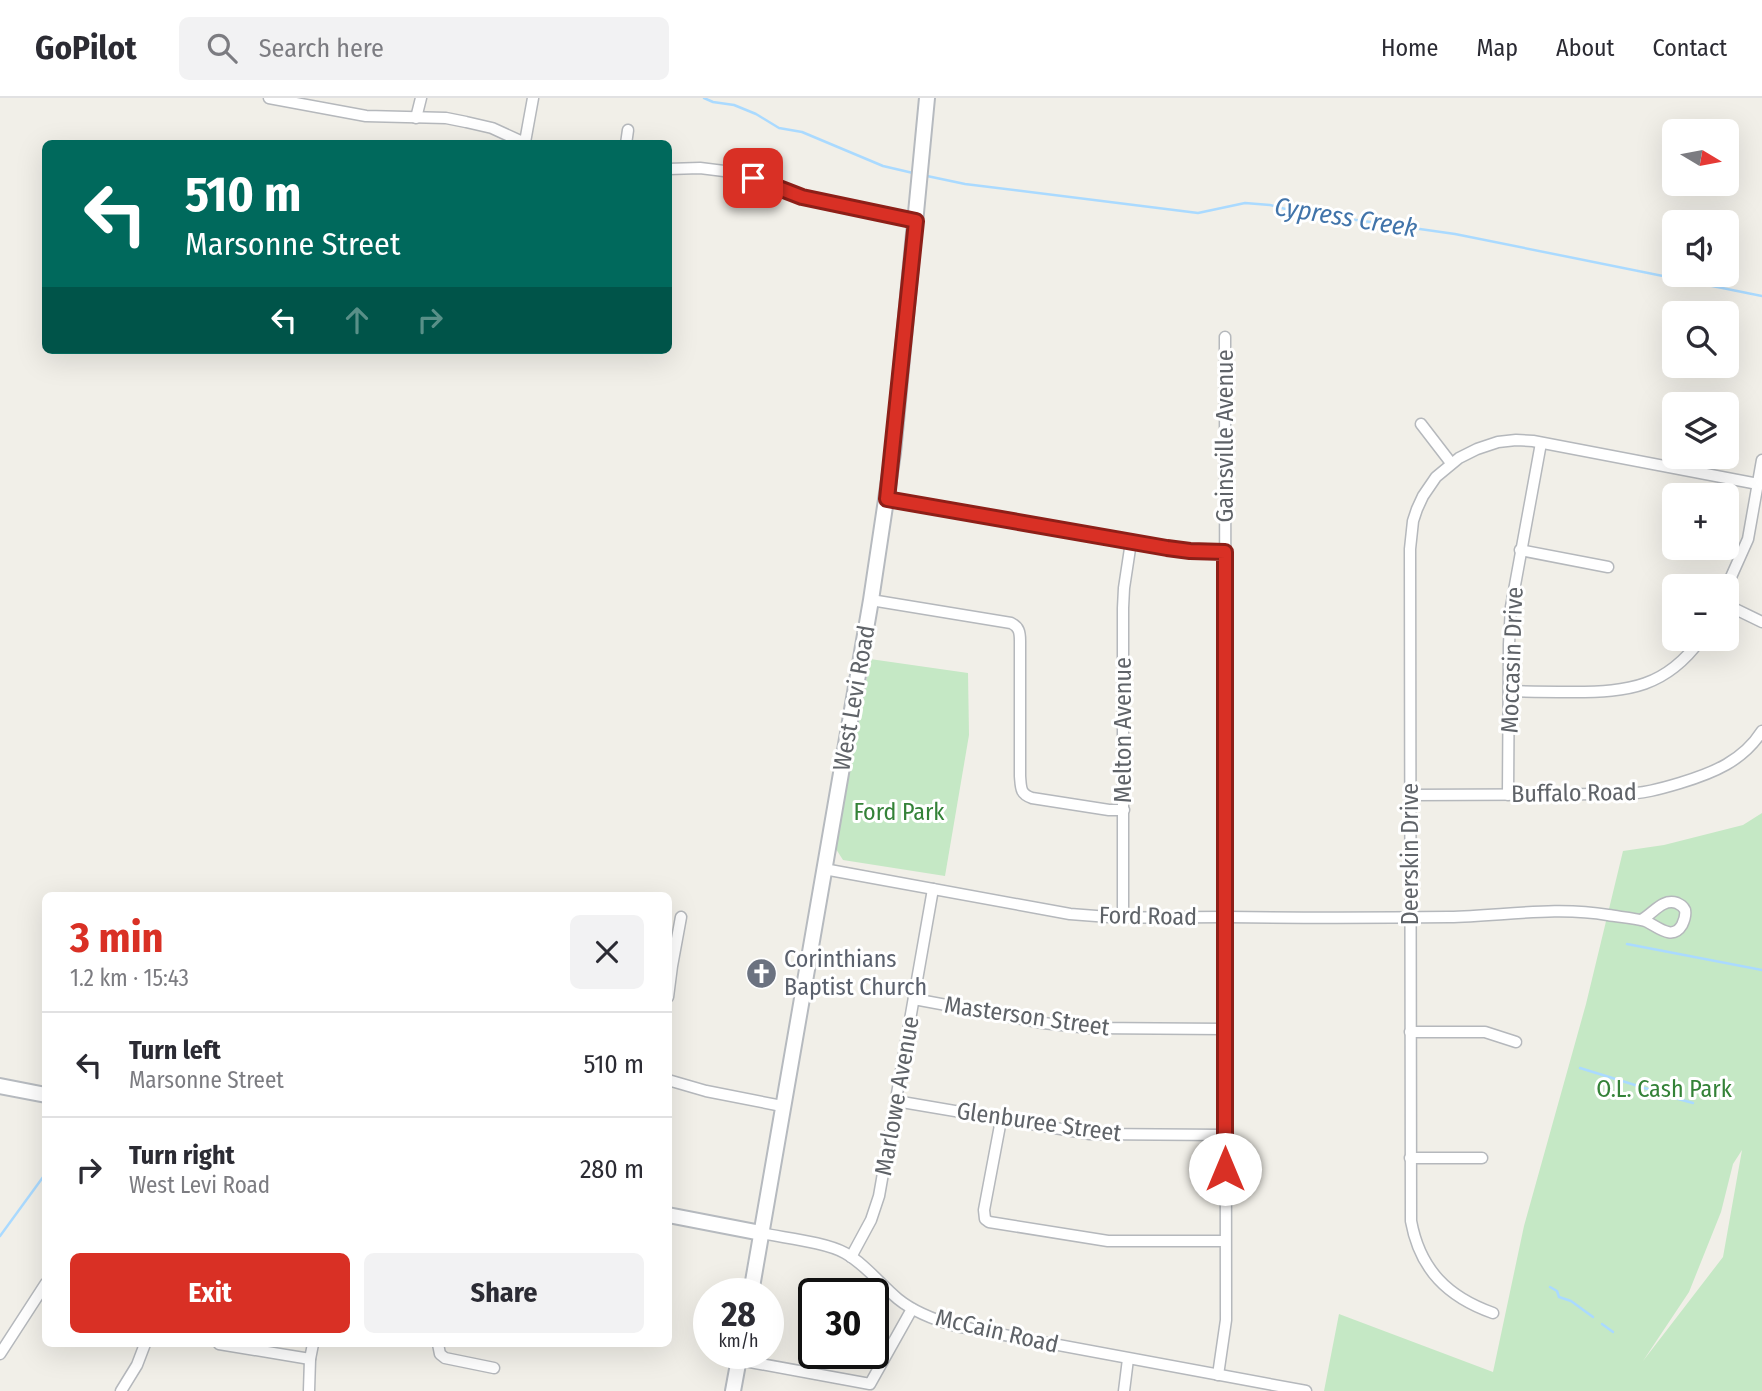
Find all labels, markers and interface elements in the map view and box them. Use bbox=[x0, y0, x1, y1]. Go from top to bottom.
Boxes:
search box bbox=[179, 17, 669, 80]
text: GoPilot bbox=[35, 28, 137, 68]
icon: search bbox=[203, 29, 241, 67]
text: Search here bbox=[259, 33, 384, 64]
text: Home bbox=[1381, 34, 1438, 62]
text: Map bbox=[1476, 34, 1518, 62]
text: About bbox=[1556, 34, 1614, 62]
text: Contact bbox=[1652, 34, 1727, 62]
north arrow bbox=[1662, 119, 1740, 196]
map controls bbox=[1662, 119, 1739, 651]
pin bbox=[723, 148, 783, 208]
icon: arrive bbox=[734, 159, 772, 197]
text: 510 m bbox=[185, 165, 301, 224]
icon: left bbox=[70, 168, 161, 259]
water label: Cypress Creek bbox=[1272, 191, 1419, 244]
button: sound bbox=[1662, 210, 1739, 287]
text: Marsonne Street bbox=[185, 225, 400, 263]
icon: left bbox=[265, 301, 303, 339]
icon: ahead bbox=[338, 301, 376, 339]
icon: right bbox=[411, 301, 449, 339]
button: search bbox=[1662, 301, 1739, 378]
street label: Gainsville Avenue bbox=[1211, 349, 1239, 523]
button: layers bbox=[1662, 392, 1739, 469]
button: + bbox=[1662, 483, 1739, 560]
button: − bbox=[1662, 574, 1739, 651]
street label: Moccasin Drive bbox=[1495, 586, 1529, 734]
street label: West Levi Road bbox=[827, 623, 881, 773]
street label: Melton Avenue bbox=[1109, 657, 1137, 803]
street label: Buffalo Road bbox=[1511, 778, 1637, 808]
street label: Deerskin Drive bbox=[1396, 783, 1424, 925]
park label: Ford Park bbox=[853, 798, 945, 826]
street label: Ford Road bbox=[1099, 901, 1197, 931]
text: 3 min bbox=[70, 913, 164, 963]
button: close bbox=[570, 915, 644, 989]
place label: Corinthians Baptist Church bbox=[784, 945, 927, 1001]
church icon: Corinthians Baptist Church bbox=[744, 956, 778, 990]
text: 1.2 km · 15:43 bbox=[70, 964, 189, 992]
street label: Masterson Street bbox=[943, 991, 1112, 1041]
street label: Marlowe Avenue bbox=[869, 1014, 925, 1178]
text: Turn left bbox=[129, 1035, 221, 1066]
icon: left bbox=[70, 1046, 108, 1084]
text: 510 m bbox=[584, 1049, 644, 1080]
text: Marsonne Street bbox=[129, 1066, 284, 1094]
park label: O.L. Cash Park bbox=[1596, 1075, 1733, 1103]
street label: Glenburee Street bbox=[955, 1097, 1123, 1147]
position arrow bbox=[1188, 1132, 1262, 1206]
text: Turn right bbox=[129, 1140, 235, 1171]
icon: right bbox=[70, 1151, 108, 1189]
text: 280 m bbox=[580, 1154, 644, 1185]
text: West Levi Road bbox=[129, 1171, 270, 1199]
button: Exit bbox=[70, 1253, 350, 1333]
button: Share bbox=[364, 1253, 644, 1333]
speed limit sign: 30 bbox=[798, 1278, 889, 1369]
text: 28 bbox=[721, 1293, 756, 1335]
street label: McCain Road bbox=[933, 1303, 1061, 1359]
text: km/h bbox=[718, 1330, 759, 1352]

